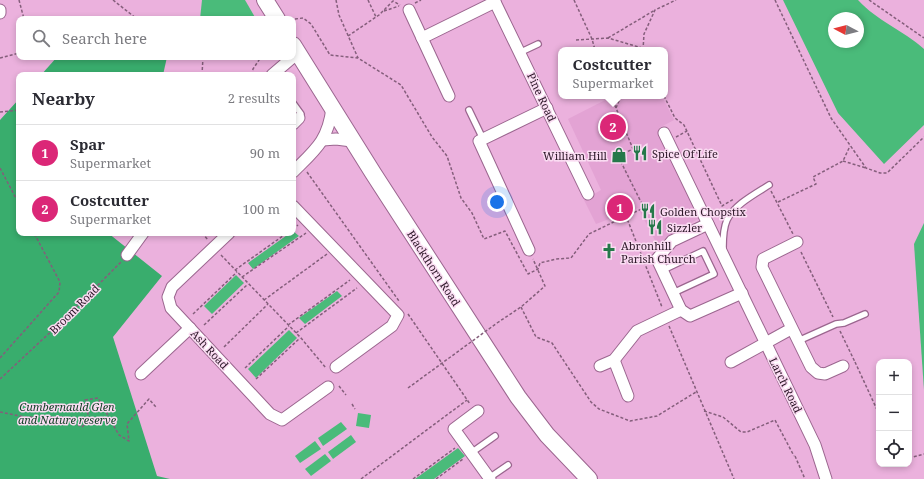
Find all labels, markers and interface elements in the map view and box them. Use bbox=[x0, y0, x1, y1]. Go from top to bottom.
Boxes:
north arrow bbox=[828, 12, 864, 48]
search box bbox=[16, 16, 296, 60]
icon: search bbox=[30, 27, 52, 49]
text: Search here bbox=[62, 28, 147, 48]
popup bbox=[558, 47, 668, 99]
text: Costcutter bbox=[573, 54, 652, 74]
street label: Pine Road bbox=[524, 70, 560, 124]
text: Supermarket bbox=[573, 74, 654, 92]
text: Nearby bbox=[32, 87, 95, 110]
text: 2 results bbox=[228, 89, 280, 107]
pin: 2 bbox=[600, 112, 626, 142]
text: Spar bbox=[70, 134, 105, 154]
text: 1 bbox=[41, 144, 49, 162]
text: 90 m bbox=[250, 144, 280, 162]
restaurant icon: Spice Of Life bbox=[631, 144, 649, 162]
shop icon: William Hill bbox=[610, 146, 628, 164]
place label: Spice Of Life bbox=[652, 146, 718, 161]
place label: William Hill bbox=[543, 148, 608, 163]
text: Supermarket bbox=[70, 154, 151, 172]
text: Costcutter bbox=[70, 190, 149, 210]
your location bbox=[487, 192, 507, 212]
pin: 1 bbox=[607, 193, 633, 223]
text: 2 bbox=[41, 200, 49, 218]
text: 100 m bbox=[243, 200, 280, 218]
restaurant icon: Golden Chopstix bbox=[639, 202, 657, 220]
place label: Golden Chopstix bbox=[660, 204, 746, 219]
text: Supermarket bbox=[70, 210, 151, 228]
restaurant icon: Sizzler bbox=[646, 218, 664, 236]
place label: Sizzler bbox=[667, 220, 703, 235]
street label: Blackthorn Road bbox=[404, 227, 464, 309]
place label: Abronhill Parish Church bbox=[621, 238, 696, 266]
church icon: Abronhill Parish Church bbox=[600, 242, 618, 260]
street label: Broom Road bbox=[46, 281, 102, 337]
street label: Ash Road bbox=[188, 326, 232, 372]
street label: Larch Road bbox=[766, 355, 806, 415]
map controls bbox=[876, 359, 912, 467]
button: + bbox=[876, 359, 912, 395]
button: − bbox=[876, 395, 912, 431]
park label: Cumbernauld Glen and Nature reserve bbox=[18, 399, 117, 427]
button: locate bbox=[876, 431, 912, 467]

